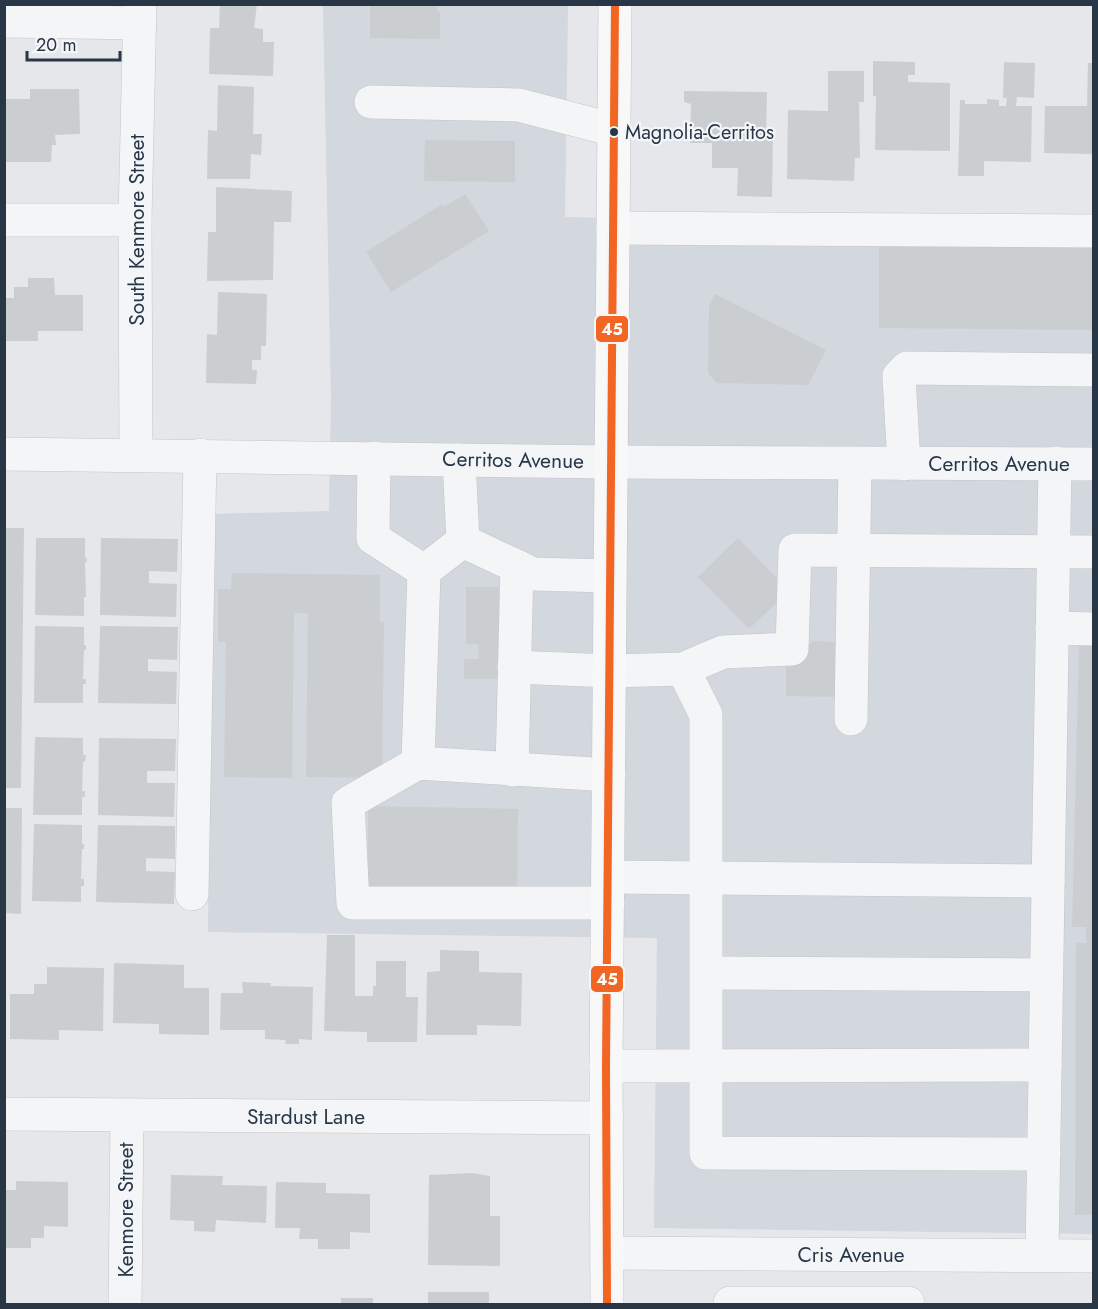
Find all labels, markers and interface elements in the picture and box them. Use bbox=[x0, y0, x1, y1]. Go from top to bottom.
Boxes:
scale bar bbox=[27, 24, 120, 62]
text: 20 m bbox=[36, 32, 76, 58]
place label: Magnolia-Cerritos bbox=[625, 118, 774, 147]
marker: Magnolia-Cerritos bbox=[608, 126, 620, 138]
street label: South Kenmore Street bbox=[122, 134, 152, 326]
line badge: 45 bbox=[595, 315, 629, 343]
text: 45 bbox=[601, 318, 623, 341]
street label: Cerritos Avenue bbox=[442, 444, 584, 476]
street label: Cerritos Avenue bbox=[928, 449, 1070, 479]
line badge: 45 bbox=[590, 965, 624, 993]
text: 45 bbox=[596, 968, 618, 991]
street label: Stardust Lane bbox=[247, 1102, 365, 1132]
street label: Kenmore Street bbox=[111, 1142, 141, 1278]
street label: Cris Avenue bbox=[797, 1240, 905, 1270]

